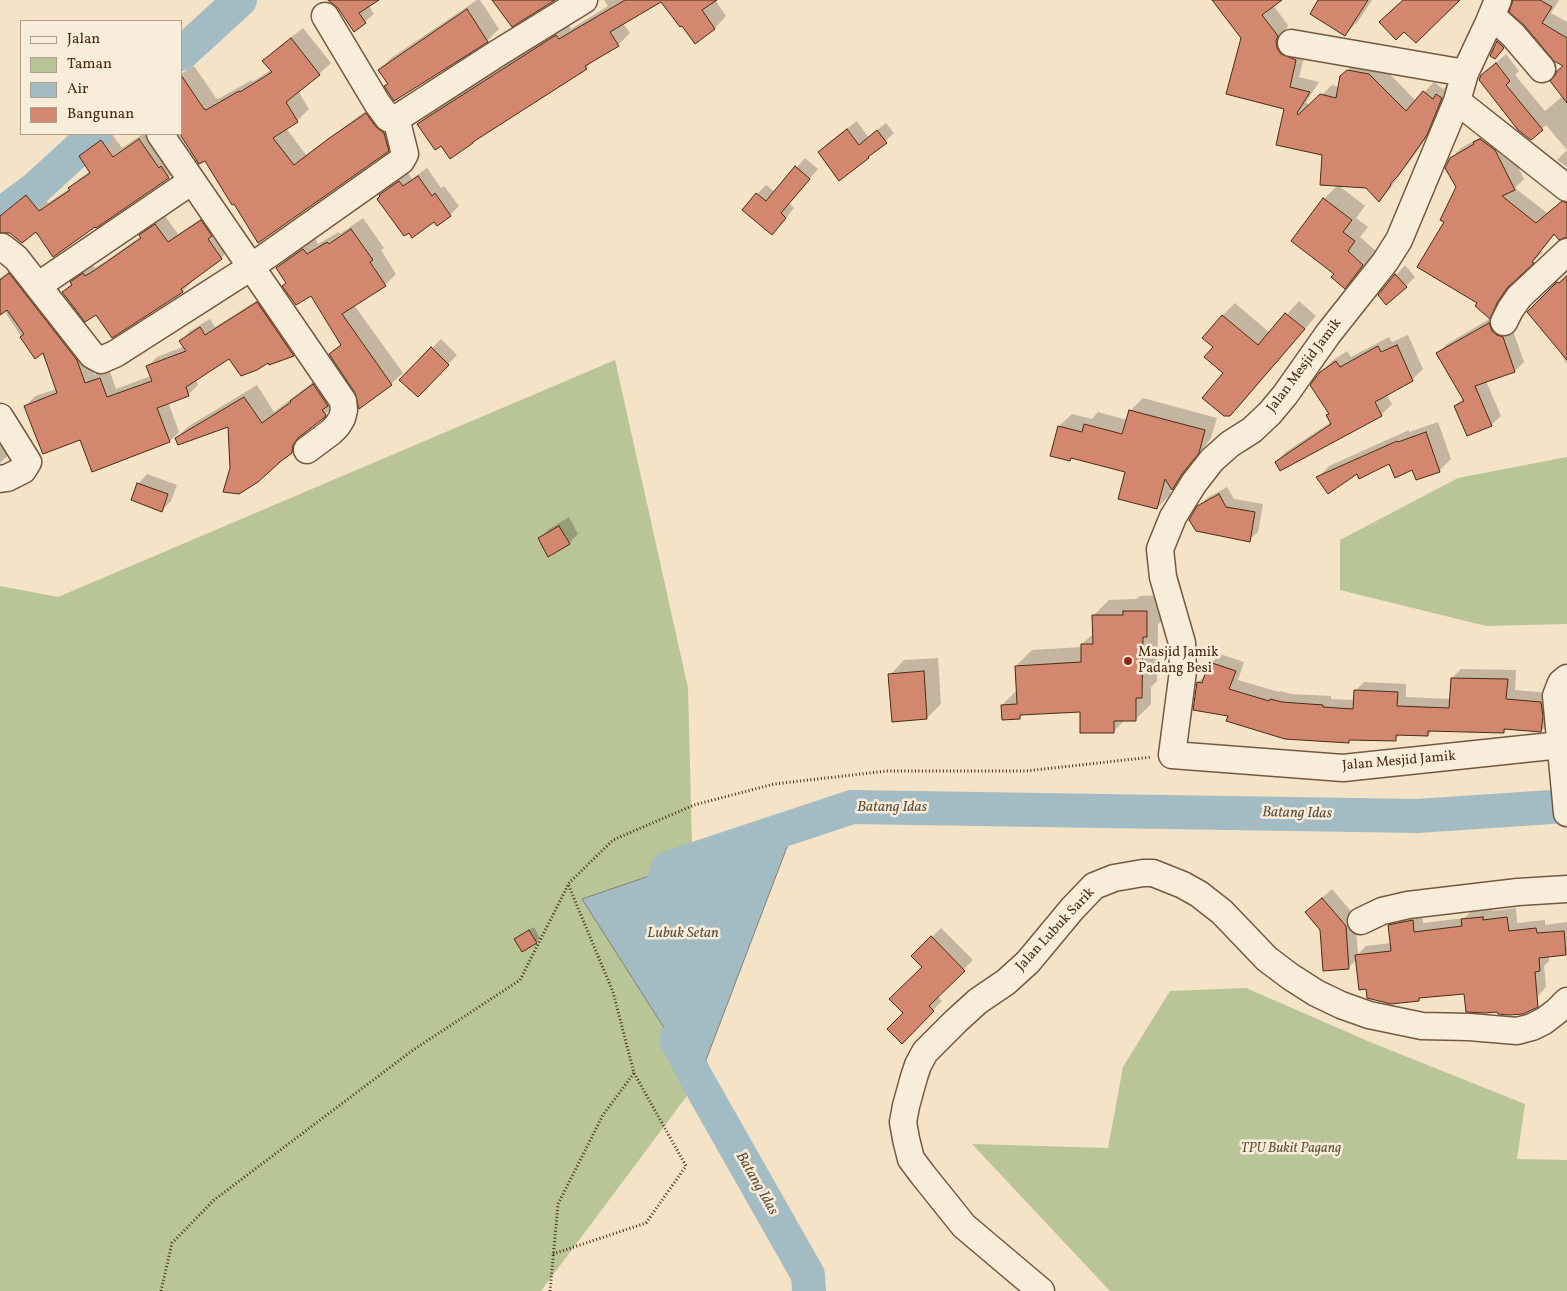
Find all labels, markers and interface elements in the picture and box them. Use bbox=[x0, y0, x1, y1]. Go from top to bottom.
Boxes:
legend bbox=[20, 20, 182, 135]
text: Jalan bbox=[67, 29, 100, 50]
text: Taman bbox=[67, 54, 112, 75]
text: Air bbox=[67, 79, 88, 100]
text: Bangunan bbox=[67, 104, 134, 125]
street label: Jalan Mesjid Jamik bbox=[1264, 315, 1346, 417]
place label: Masjid Jamik Padang Besi bbox=[1138, 645, 1219, 678]
marker: Masjid Jamik Padang Besi bbox=[1122, 655, 1134, 667]
street label: Jalan Mesjid Jamik bbox=[1342, 749, 1456, 775]
water label: Batang Idas bbox=[857, 799, 927, 817]
water label: Batang Idas bbox=[1262, 804, 1332, 824]
street label: Jalan Lubuk Sarik bbox=[1013, 885, 1099, 975]
water label: Lubuk Setan bbox=[647, 925, 719, 943]
park label: TPU Bukit Pagang bbox=[1241, 1141, 1341, 1157]
water label: Batang Idas bbox=[731, 1149, 781, 1219]

